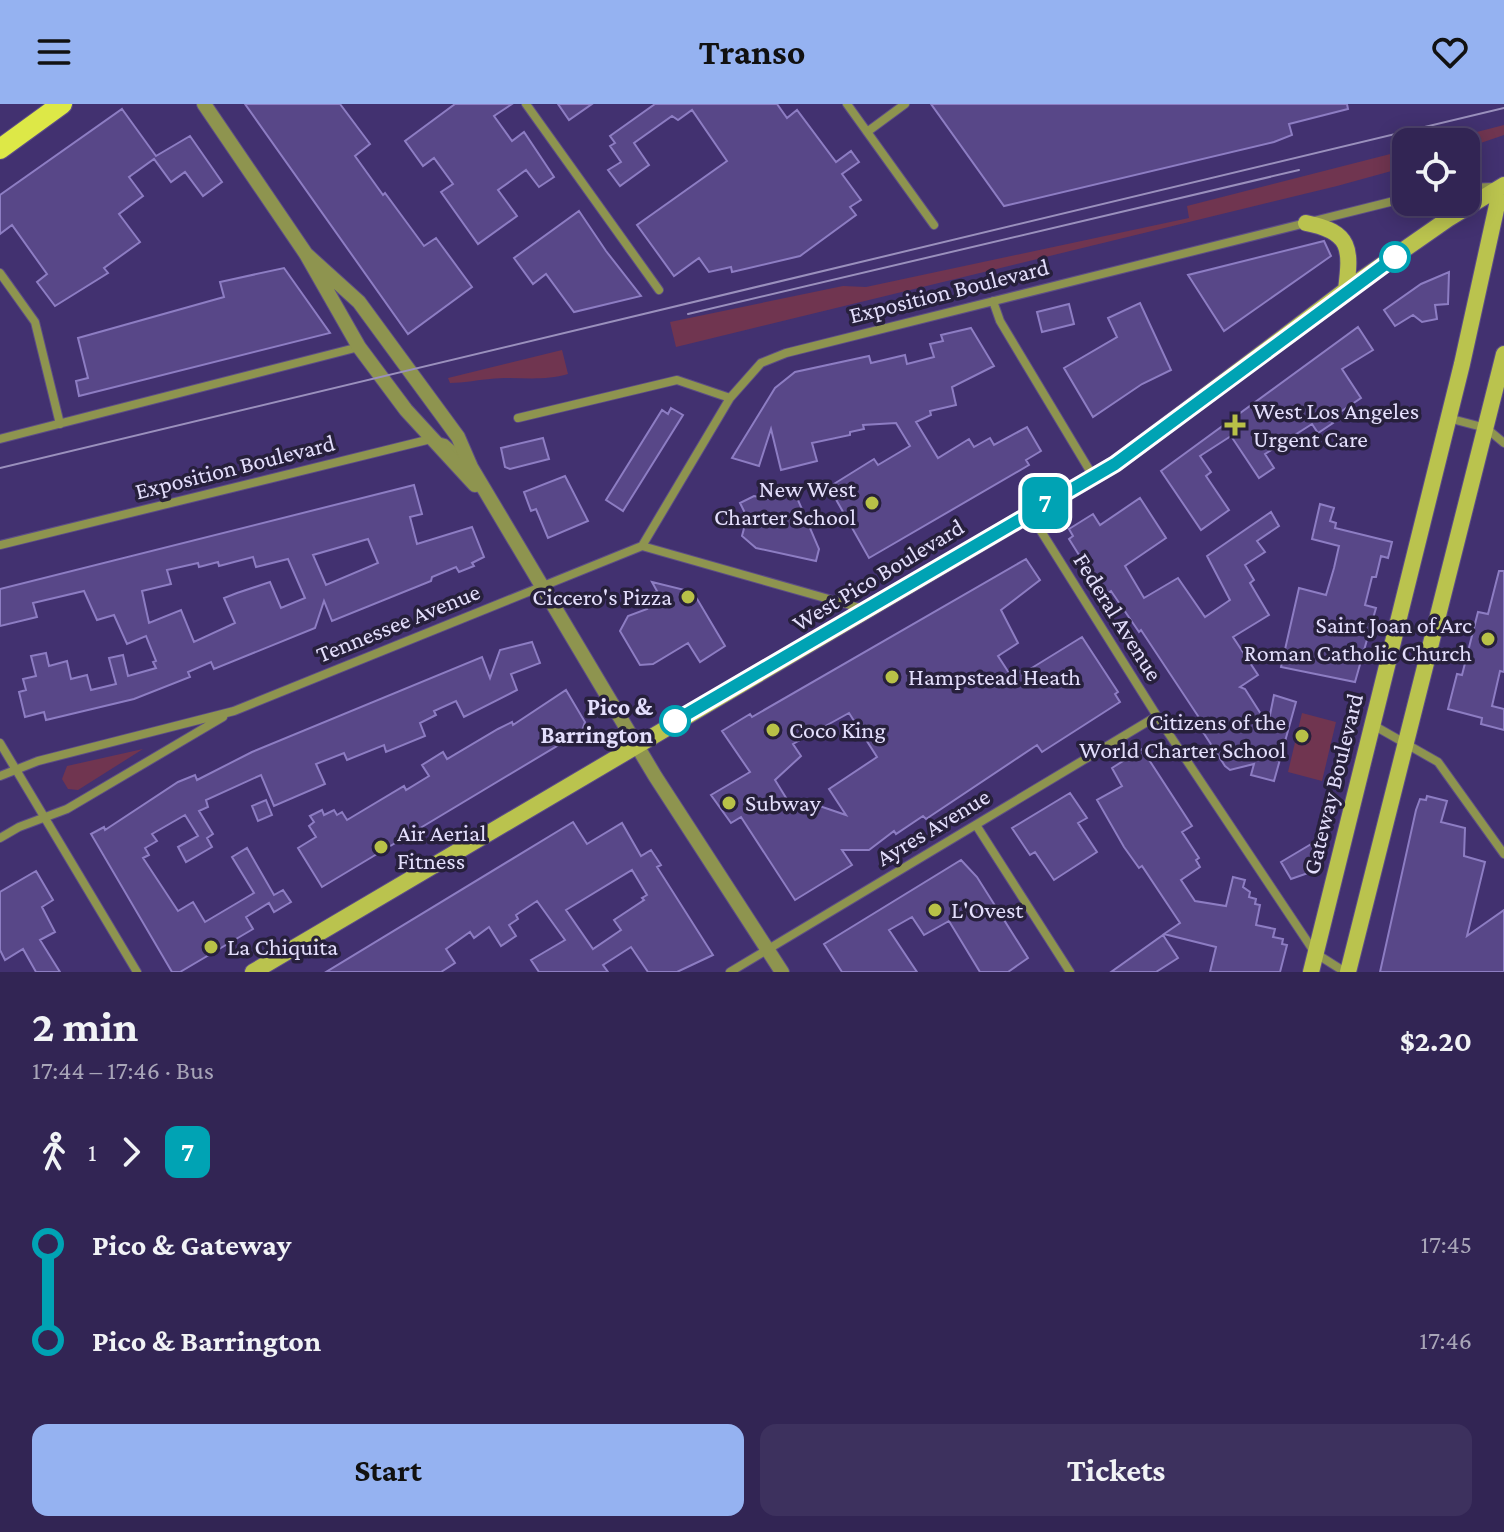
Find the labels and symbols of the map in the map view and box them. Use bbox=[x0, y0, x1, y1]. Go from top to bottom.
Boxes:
unlabelled marker bbox=[1380, 242, 1410, 272]
street label: Exposition Boulevard bbox=[846, 253, 1052, 328]
place label: West Los Angeles Urgent Care bbox=[1253, 397, 1419, 452]
marker: West Los Angeles Urgent Care bbox=[1224, 414, 1246, 436]
street label: Exposition Boulevard bbox=[132, 429, 338, 504]
place label: New West Charter School bbox=[714, 475, 857, 530]
line badge: 7 bbox=[1019, 477, 1071, 529]
marker: New West Charter School bbox=[863, 494, 881, 512]
street label: West Pico Boulevard bbox=[787, 513, 969, 636]
street label: Federal Avenue bbox=[1068, 548, 1168, 686]
street label: Tennessee Avenue bbox=[312, 577, 484, 668]
place label: Ciccero's Pizza bbox=[532, 583, 672, 610]
marker: Ciccero's Pizza bbox=[679, 588, 697, 606]
place label: Saint Joan of Arc Roman Catholic Church bbox=[1244, 611, 1472, 666]
marker: Saint Joan of Arc Roman Catholic Church bbox=[1479, 630, 1497, 648]
place label: Hampstead Heath bbox=[908, 663, 1081, 690]
marker: Hampstead Heath bbox=[883, 668, 901, 686]
street label: Gateway Boulevard bbox=[1297, 690, 1368, 877]
place label: Pico & Barrington bbox=[540, 693, 654, 748]
marker: Pico & Barrington bbox=[660, 706, 690, 736]
place label: Citizens of the World Charter School bbox=[1079, 708, 1286, 763]
place label: Coco King bbox=[789, 716, 886, 743]
marker: Coco King bbox=[764, 721, 782, 739]
marker: Citizens of the World Charter School bbox=[1293, 727, 1311, 745]
street label: Ayres Avenue bbox=[871, 782, 994, 871]
place label: Subway bbox=[745, 789, 822, 816]
marker: Subway bbox=[720, 794, 738, 812]
place label: Air Aerial Fitness bbox=[397, 819, 486, 874]
marker: Air Aerial Fitness bbox=[372, 838, 390, 856]
place label: L'Ovest bbox=[951, 896, 1024, 923]
marker: L'Ovest bbox=[926, 901, 944, 919]
place label: La Chiquita bbox=[227, 933, 338, 960]
marker: La Chiquita bbox=[202, 938, 220, 956]

